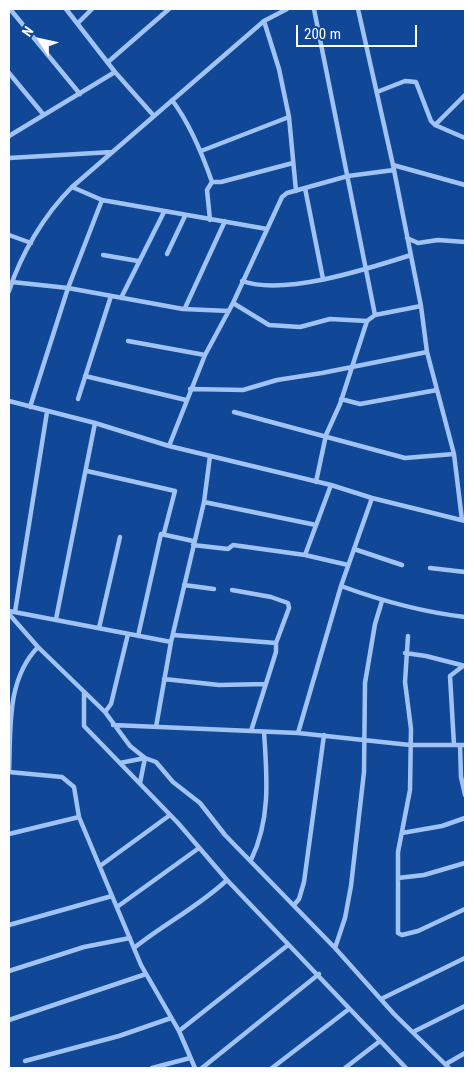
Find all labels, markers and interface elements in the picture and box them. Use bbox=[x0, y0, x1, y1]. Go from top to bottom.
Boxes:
north arrow bbox=[15, 15, 65, 65]
scale bar bbox=[299, 15, 420, 47]
text: N bbox=[19, 23, 37, 40]
text: 200 m bbox=[304, 25, 341, 43]

